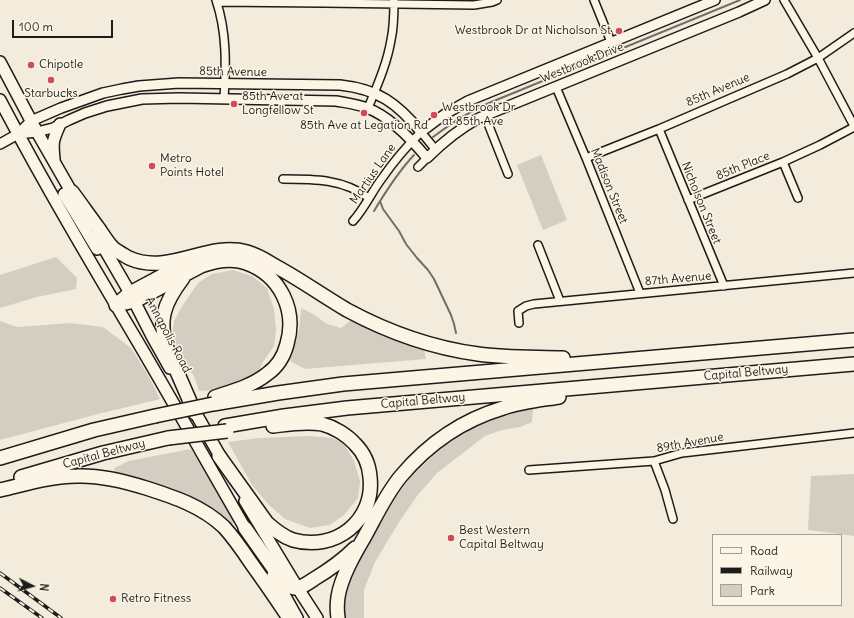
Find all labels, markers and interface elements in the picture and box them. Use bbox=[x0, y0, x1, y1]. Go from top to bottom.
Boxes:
scale bar bbox=[14, 12, 115, 38]
text: 100 m bbox=[19, 19, 53, 34]
place label: Westbrook Dr at Nicholson St bbox=[455, 24, 611, 38]
marker: Westbrook Dr at Nicholson St bbox=[614, 26, 624, 36]
street label: Westbrook Drive bbox=[538, 40, 626, 86]
place label: Chipotle bbox=[39, 58, 83, 72]
marker: Chipotle bbox=[26, 60, 36, 70]
street label: 85th Avenue bbox=[199, 64, 267, 80]
street label: 85th Avenue bbox=[684, 70, 752, 110]
marker: Starbucks bbox=[46, 75, 56, 85]
place label: Starbucks bbox=[24, 87, 78, 101]
place label: 85th Ave at Longfellow St bbox=[242, 90, 314, 118]
marker: 85th Ave at Longfellow St bbox=[229, 99, 239, 109]
place label: Westbrook Dr at 85th Ave bbox=[442, 101, 516, 129]
marker: 85th Ave at Legation Rd bbox=[359, 108, 369, 118]
marker: Westbrook Dr at 85th Ave bbox=[429, 110, 439, 120]
place label: 85th Ave at Legation Rd bbox=[300, 119, 428, 133]
street label: Martius Lane bbox=[347, 141, 399, 207]
street label: Madison Street bbox=[587, 146, 631, 226]
street label: 85th Place bbox=[714, 149, 772, 183]
place label: Metro Points Hotel bbox=[160, 152, 224, 180]
street label: Nicholson Street bbox=[678, 160, 724, 246]
marker: Metro Points Hotel bbox=[147, 161, 157, 171]
street label: 87th Avenue bbox=[644, 269, 712, 289]
street label: Annapolis Road bbox=[142, 295, 194, 375]
street label: Capital Beltway bbox=[703, 362, 789, 384]
street label: Capital Beltway bbox=[380, 390, 466, 412]
street label: 89th Avenue bbox=[655, 430, 725, 456]
street label: Capital Beltway bbox=[61, 436, 147, 472]
place label: Best Western Capital Beltway bbox=[459, 524, 544, 552]
marker: Best Western Capital Beltway bbox=[446, 533, 456, 543]
legend bbox=[712, 534, 842, 606]
text: Road bbox=[750, 543, 778, 558]
text: Railway bbox=[750, 563, 793, 578]
north arrow bbox=[12, 566, 52, 606]
text: N bbox=[37, 583, 51, 592]
text: Park bbox=[750, 583, 775, 598]
place label: Retro Fitness bbox=[121, 592, 191, 606]
marker: Retro Fitness bbox=[108, 594, 118, 604]

